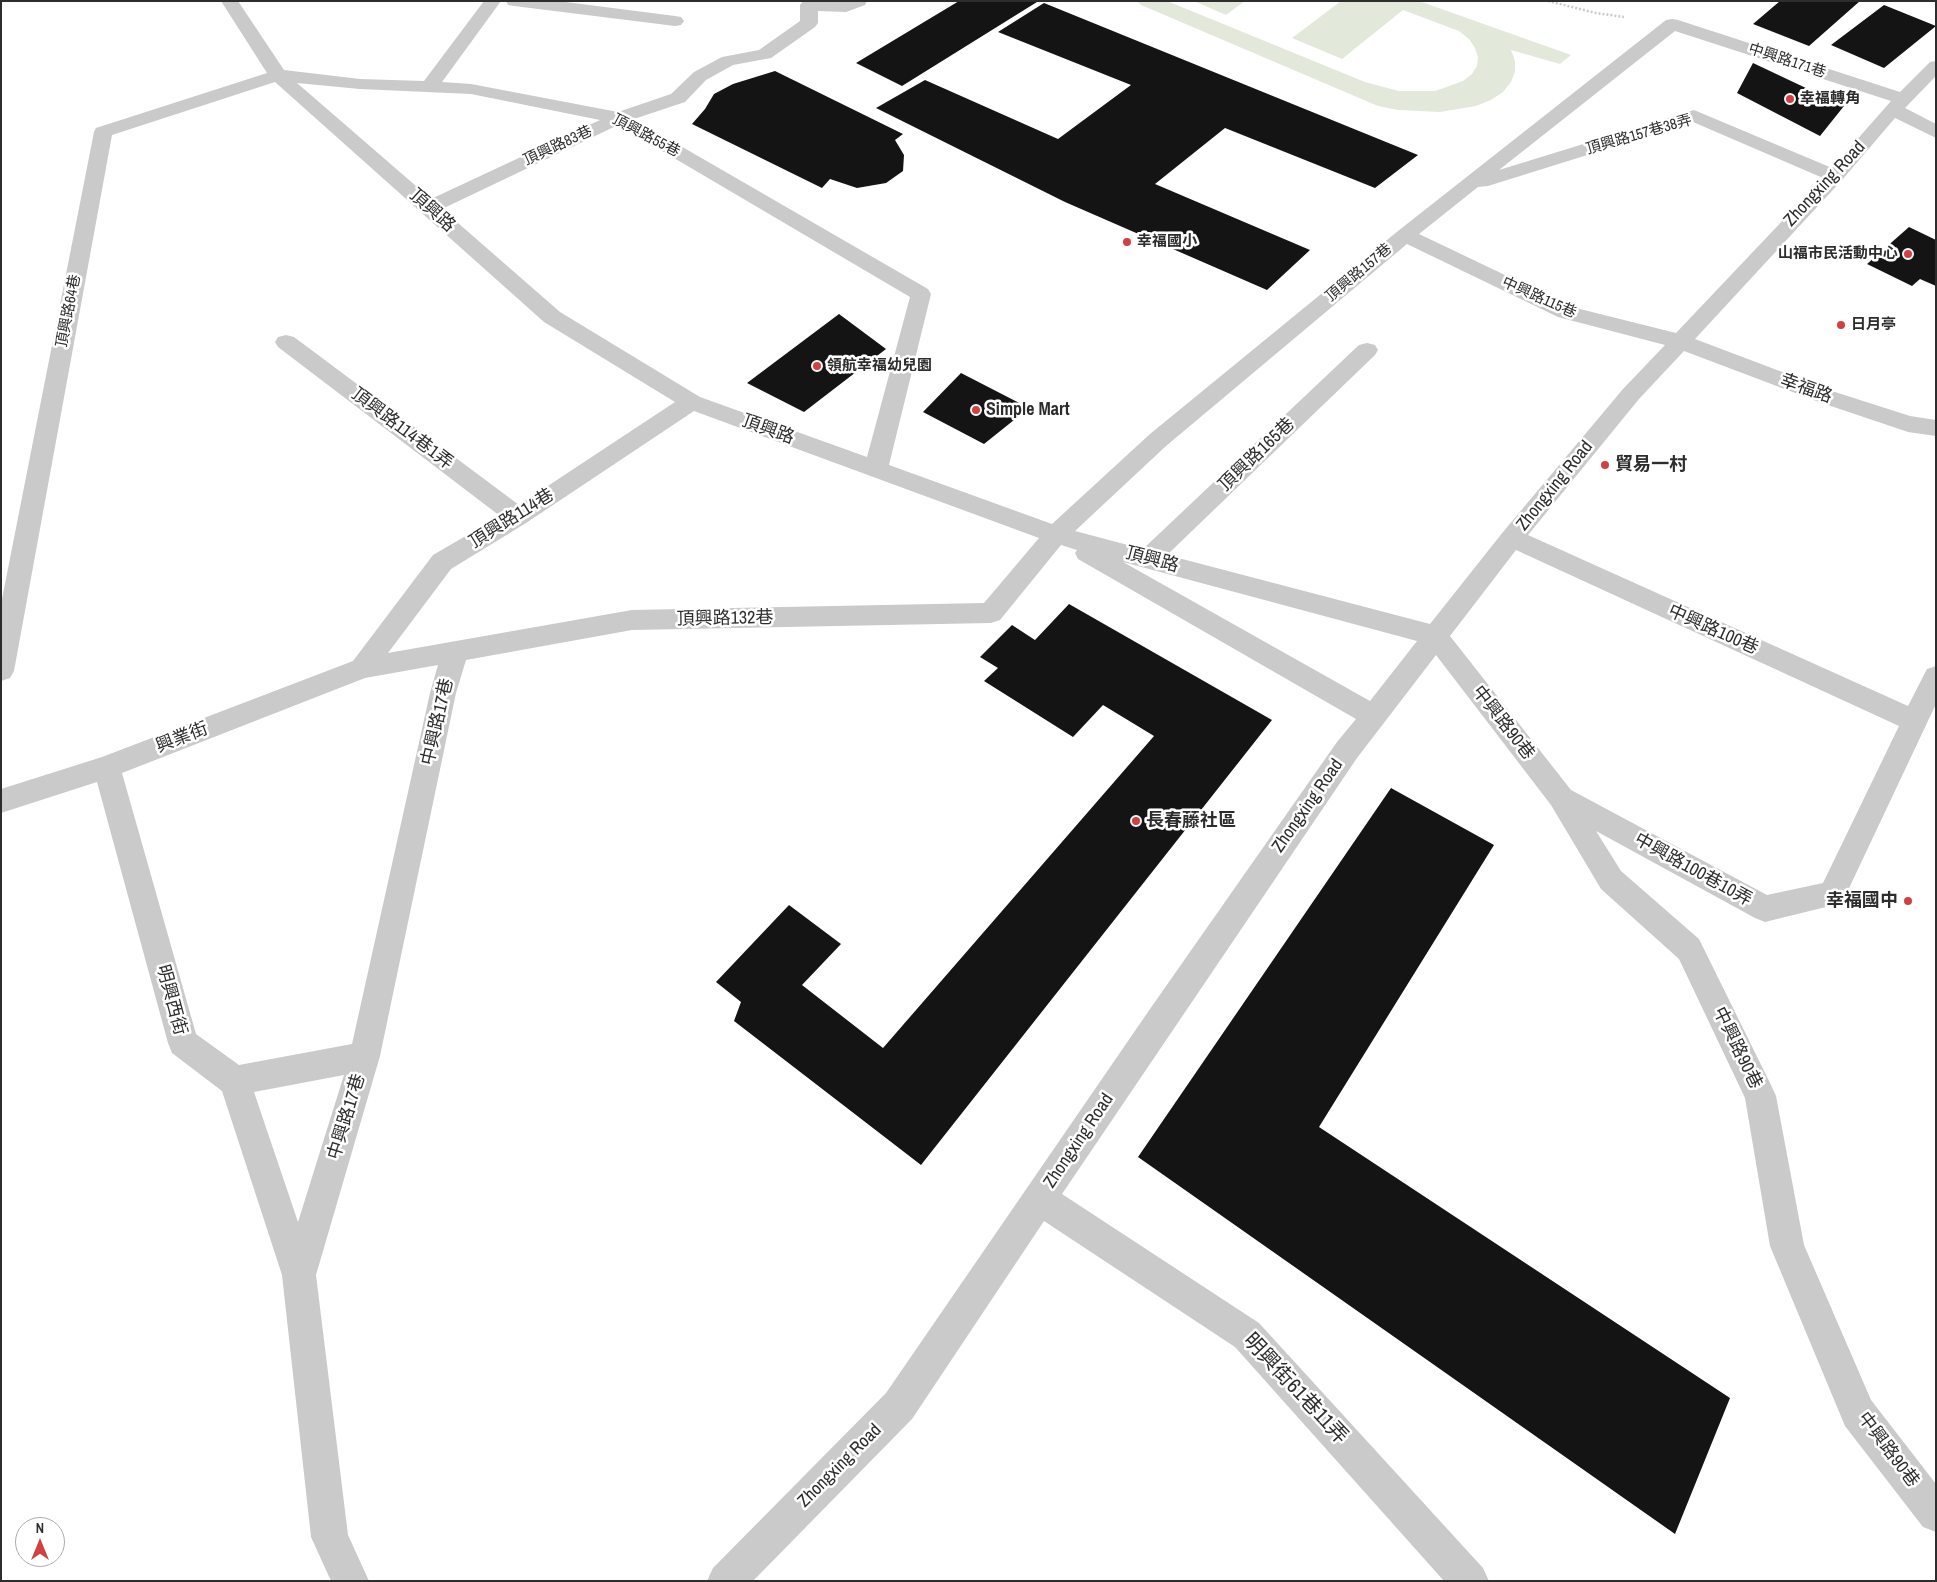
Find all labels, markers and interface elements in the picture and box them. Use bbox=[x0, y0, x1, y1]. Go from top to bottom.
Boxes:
street label: 中興路171巷 bbox=[1746, 40, 1828, 82]
place label: 幸福轉角 bbox=[1800, 90, 1860, 108]
marker: 幸福轉角 bbox=[1784, 93, 1796, 105]
street label: 頂興路55巷 bbox=[609, 111, 683, 161]
street label: 頂興路157巷38弄 bbox=[1584, 111, 1694, 159]
street label: 頂興路83巷 bbox=[521, 122, 595, 170]
street label: Zhongxing Road bbox=[1780, 137, 1870, 231]
street label: 頂興路 bbox=[405, 185, 459, 237]
place label: 幸福國小 bbox=[1137, 233, 1197, 251]
marker: 幸福國小 bbox=[1121, 236, 1133, 248]
street label: 頂興路157巷 bbox=[1322, 240, 1396, 306]
place label: 山福市民活動中心 bbox=[1778, 245, 1898, 263]
marker: 山福市民活動中心 bbox=[1902, 248, 1914, 260]
street label: 頂興路64巷 bbox=[53, 273, 85, 349]
street label: 中興路115巷 bbox=[1499, 274, 1579, 322]
place label: 日月亭 bbox=[1851, 316, 1896, 334]
marker: 日月亭 bbox=[1835, 319, 1847, 331]
place label: 領航幸福幼兒園 bbox=[827, 357, 932, 375]
marker: 領航幸福幼兒園 bbox=[811, 360, 823, 372]
street label: 幸福路 bbox=[1777, 370, 1835, 408]
street label: 頂興路114巷1弄 bbox=[347, 384, 457, 474]
place label: Simple Mart bbox=[986, 399, 1070, 421]
marker: Simple Mart bbox=[970, 404, 982, 416]
street label: 頂興路 bbox=[739, 411, 797, 449]
street label: 頂興路165巷 bbox=[1215, 414, 1299, 496]
street label: Zhongxing Road bbox=[1512, 437, 1598, 535]
place label: 貿易一村 bbox=[1615, 454, 1687, 476]
marker: 貿易一村 bbox=[1599, 459, 1611, 471]
street label: 頂興路114巷 bbox=[466, 485, 558, 553]
street label: 頂興路 bbox=[1123, 543, 1181, 577]
street label: 中興路100巷 bbox=[1664, 600, 1762, 660]
street label: 頂興路132巷 bbox=[677, 607, 773, 631]
street label: 中興路17巷 bbox=[418, 676, 458, 768]
street label: 中興路90巷 bbox=[1467, 682, 1539, 764]
street label: 興業街 bbox=[153, 718, 211, 758]
street label: Zhongxing Road bbox=[1268, 755, 1348, 857]
place label: 長春藤社區 bbox=[1146, 810, 1236, 832]
marker: 長春藤社區 bbox=[1130, 815, 1142, 827]
street label: 中興路100巷10弄 bbox=[1630, 829, 1756, 911]
place label: 幸福國中 bbox=[1826, 890, 1898, 912]
marker: 幸福國中 bbox=[1902, 895, 1914, 907]
street label: 明興西街 bbox=[151, 962, 191, 1038]
street label: 中興路90巷 bbox=[1708, 1004, 1766, 1092]
street label: 中興路17巷 bbox=[324, 1072, 370, 1162]
street label: Zhongxing Road bbox=[1040, 1090, 1118, 1192]
street label: 明興街61巷11弄 bbox=[1237, 1328, 1353, 1450]
street label: 中興路90巷 bbox=[1853, 1408, 1923, 1492]
street label: Zhongxing Road bbox=[794, 1420, 886, 1512]
north arrow bbox=[15, 1517, 65, 1567]
text: N bbox=[36, 1519, 44, 1537]

